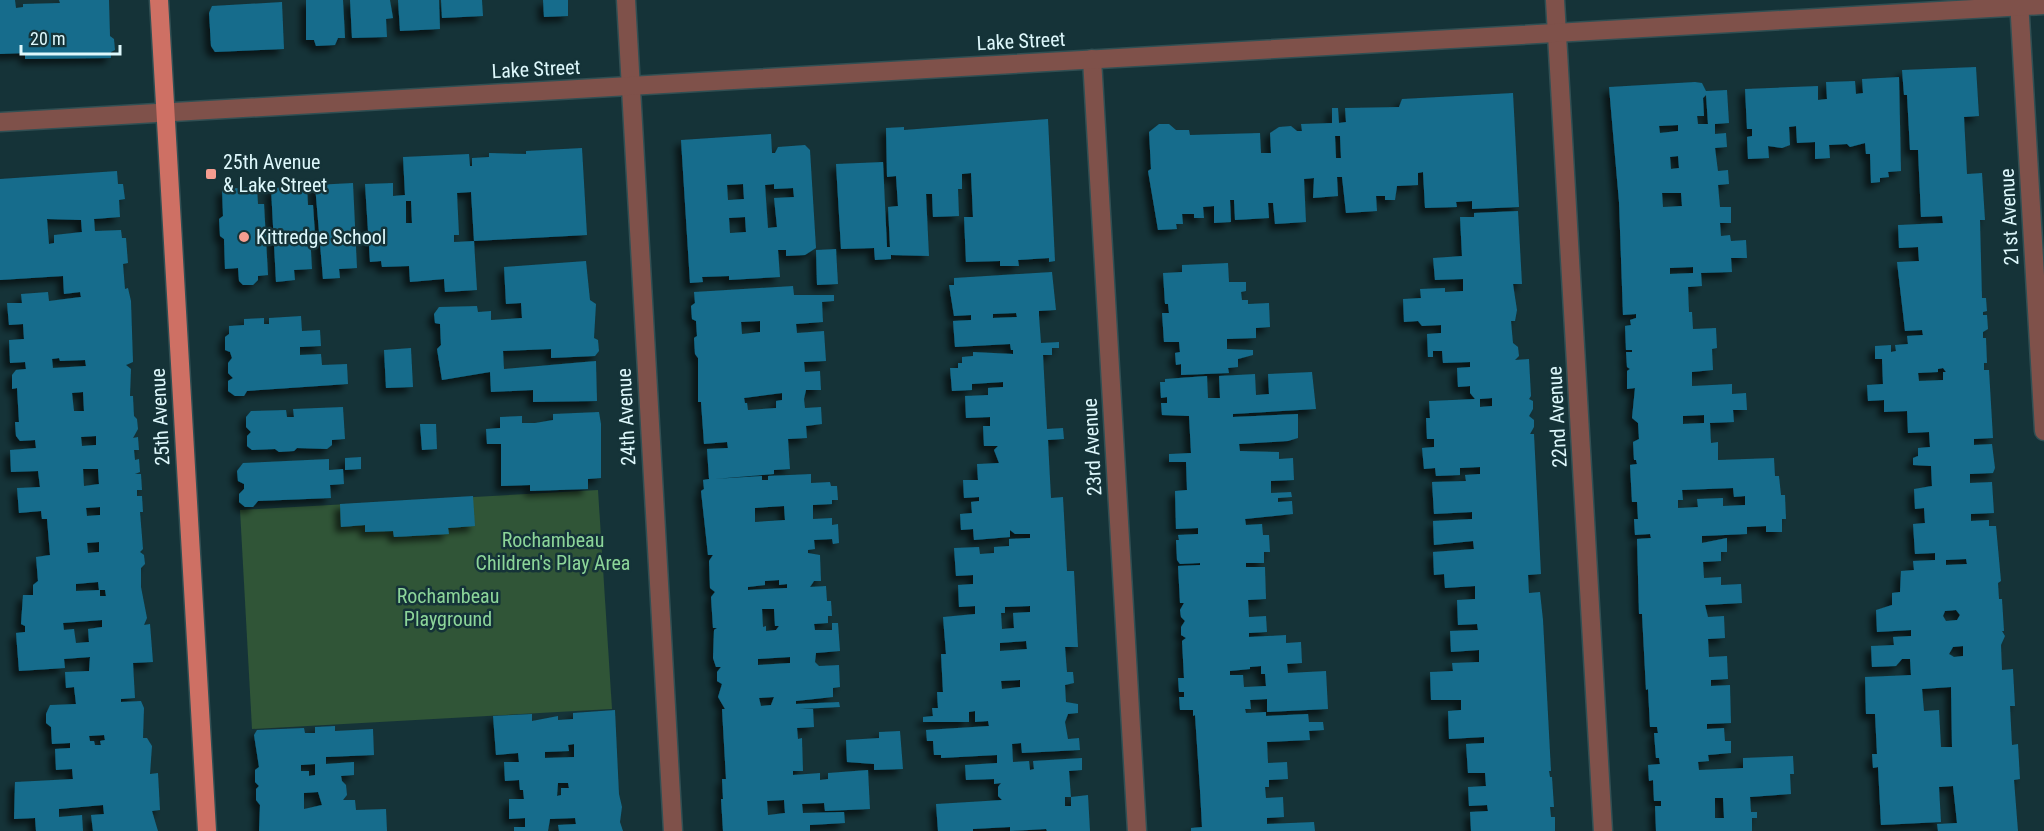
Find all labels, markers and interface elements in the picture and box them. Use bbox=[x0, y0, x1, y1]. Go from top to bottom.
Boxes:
scale bar bbox=[21, 18, 120, 56]
street label: Lake Street bbox=[976, 27, 1066, 55]
text: 20 m bbox=[30, 28, 65, 49]
street label: Lake Street bbox=[491, 55, 581, 83]
place label: 25th Avenue & Lake Street bbox=[223, 150, 327, 197]
marker: 25th Avenue & Lake Street bbox=[204, 167, 218, 181]
street label: 21st Avenue bbox=[1994, 168, 2024, 266]
place label: Kittredge School bbox=[256, 225, 386, 249]
marker: Kittredge School bbox=[237, 230, 251, 244]
street label: 22nd Avenue bbox=[1542, 366, 1572, 468]
street label: 25th Avenue bbox=[145, 368, 175, 466]
street label: 24th Avenue bbox=[611, 368, 641, 466]
street label: 23rd Avenue bbox=[1077, 398, 1107, 496]
park label: Rochambeau Children's Play Area bbox=[476, 528, 630, 575]
park label: Rochambeau Playground bbox=[397, 584, 499, 631]

